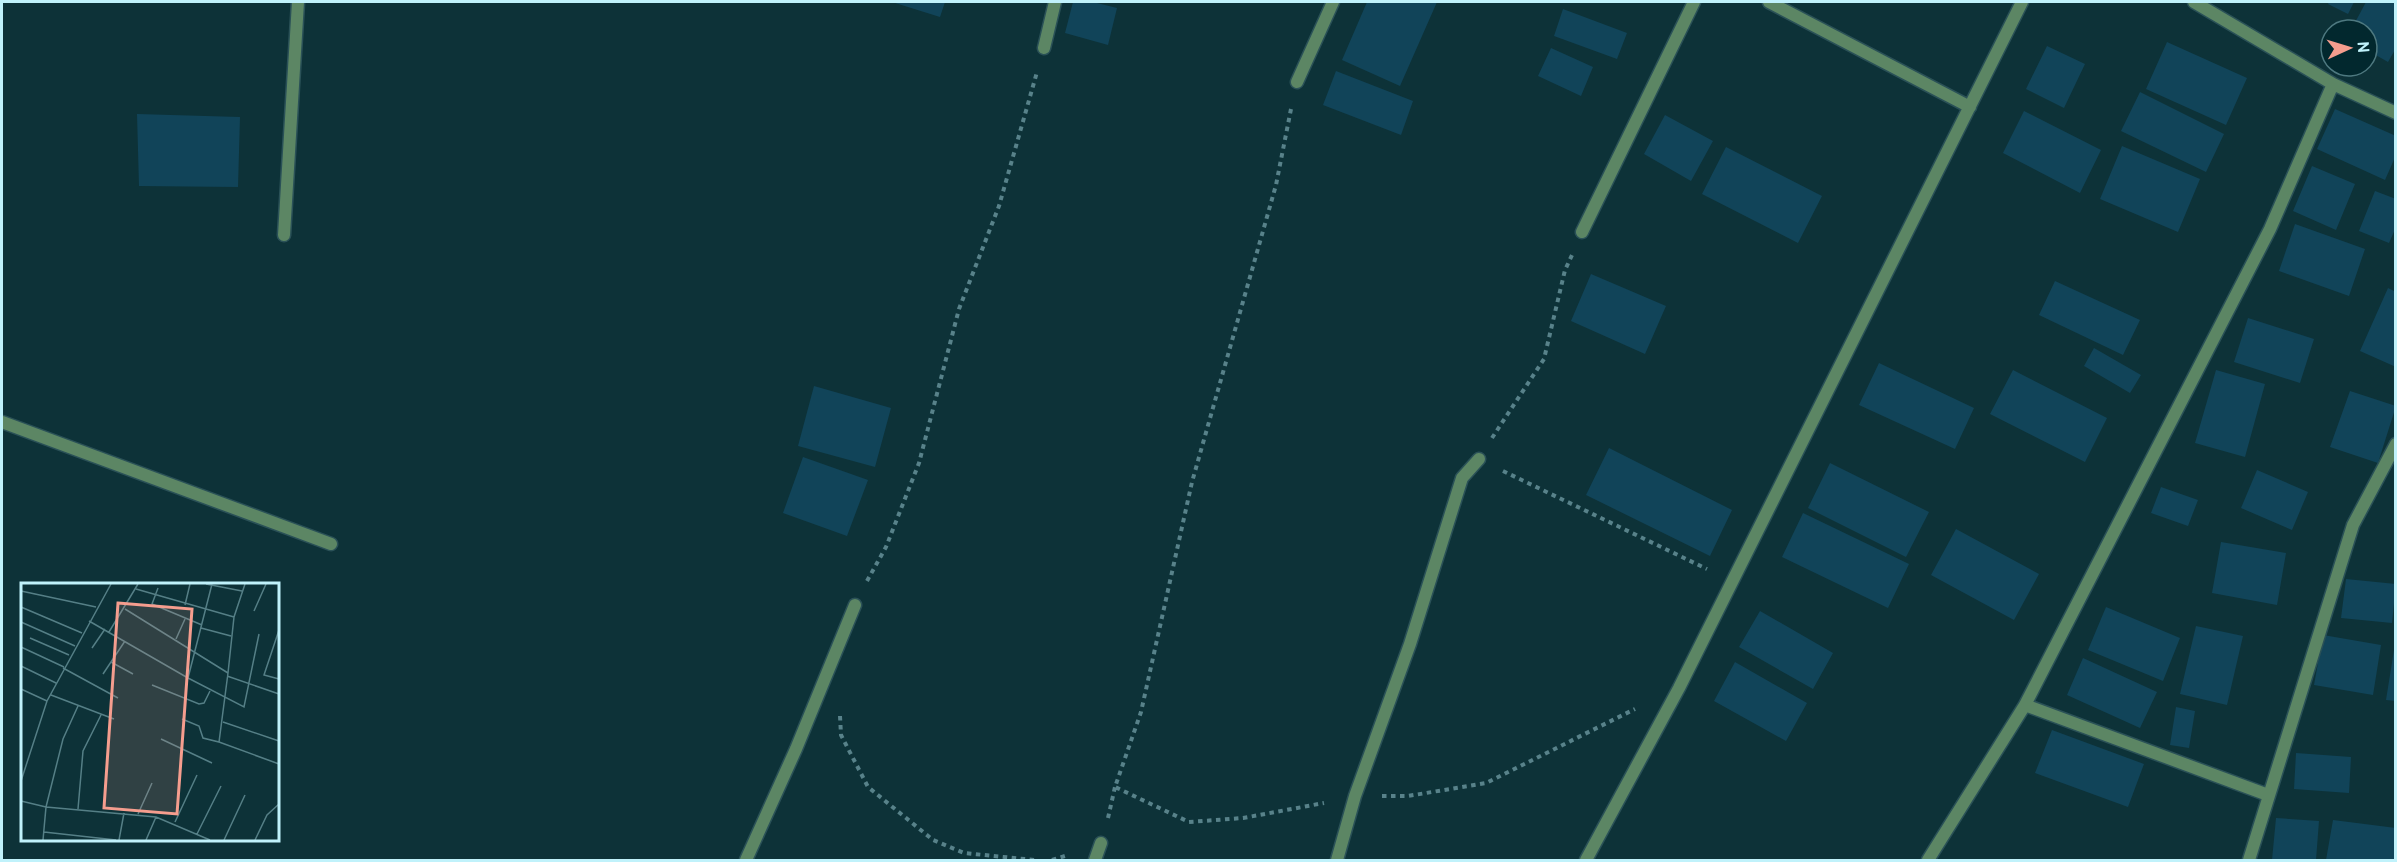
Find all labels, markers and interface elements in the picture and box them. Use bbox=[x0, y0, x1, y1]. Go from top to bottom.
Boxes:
north arrow bbox=[2319, 18, 2379, 78]
text: N bbox=[2352, 41, 2372, 54]
inset map bbox=[21, 583, 279, 841]

